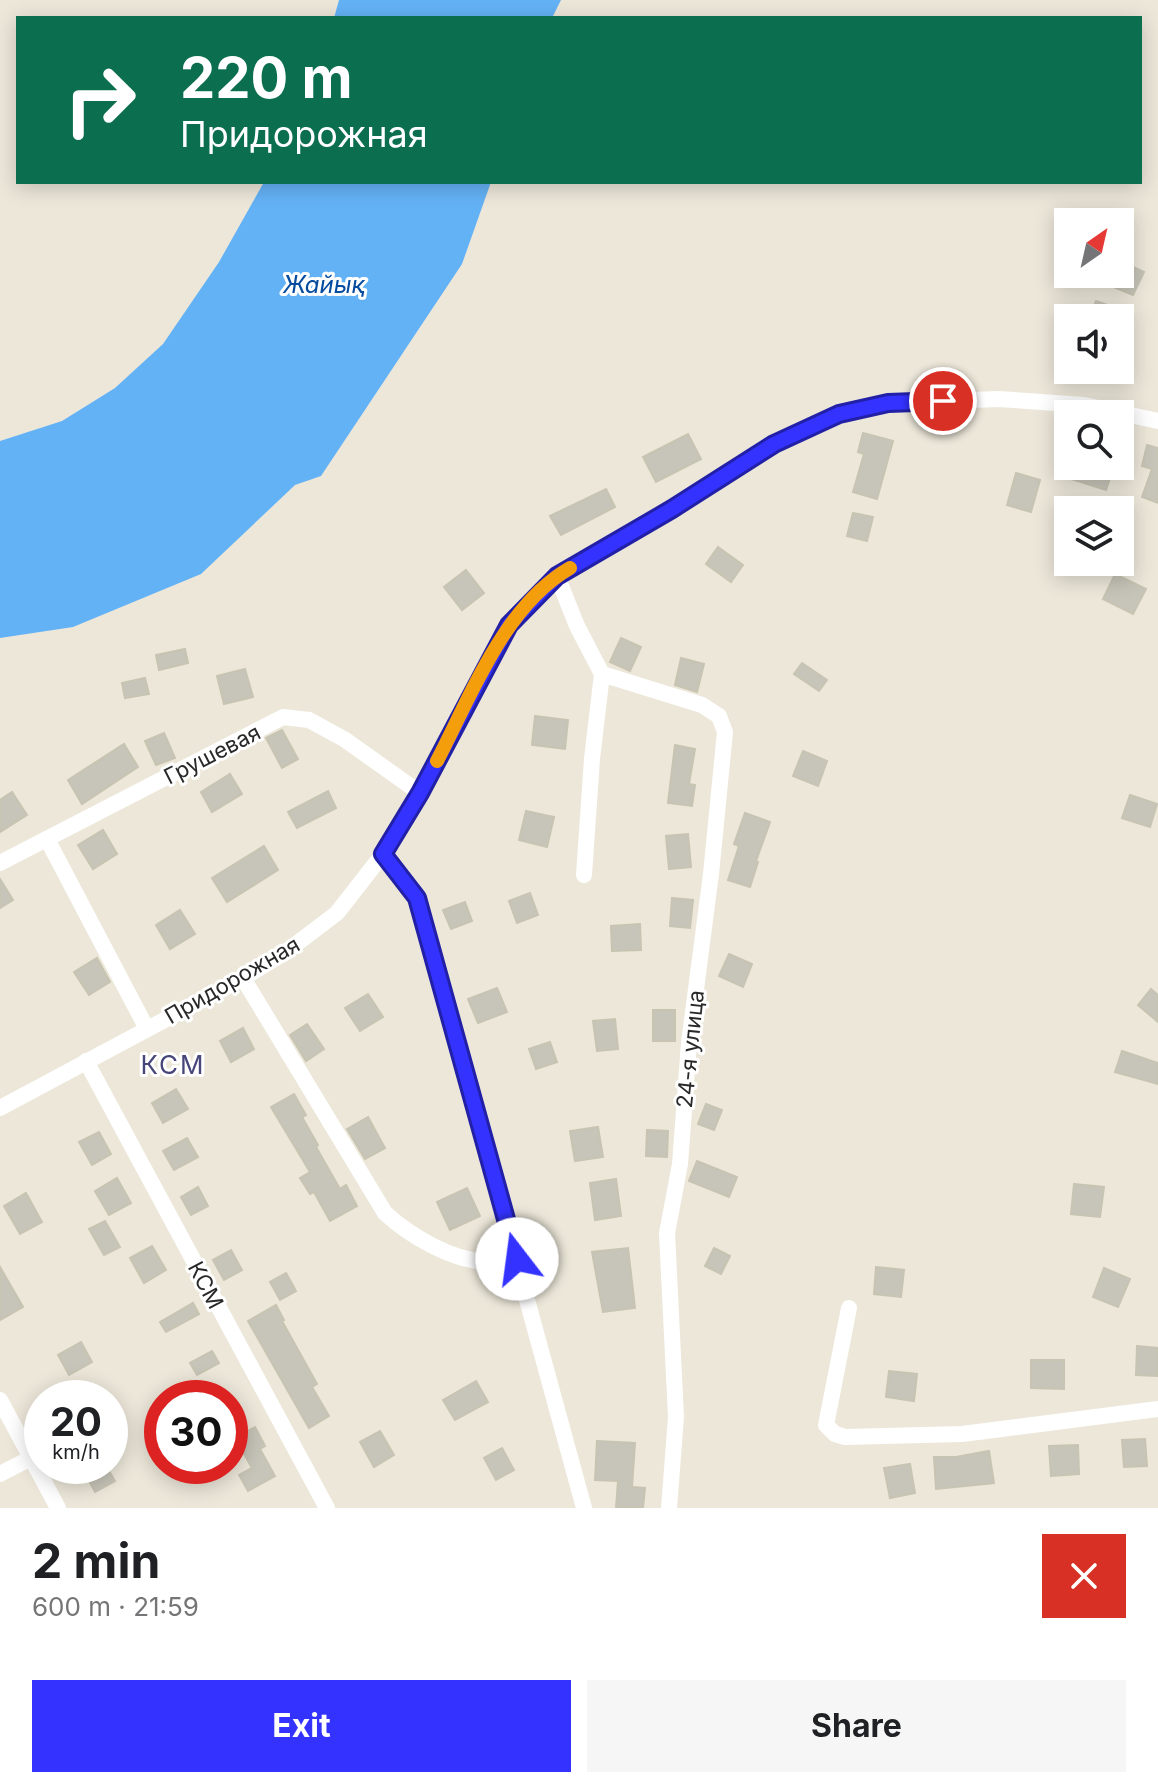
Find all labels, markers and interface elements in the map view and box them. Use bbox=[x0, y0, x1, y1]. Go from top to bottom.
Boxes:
text: 220 m bbox=[180, 44, 353, 112]
icon: right bbox=[48, 48, 152, 152]
text: Придорожная bbox=[180, 112, 428, 156]
north arrow bbox=[1054, 208, 1134, 288]
map controls bbox=[1054, 208, 1134, 576]
water label: Жайық bbox=[282, 270, 365, 299]
button: sound bbox=[1054, 304, 1134, 384]
pin bbox=[909, 367, 977, 435]
icon: arrive bbox=[921, 379, 965, 423]
button: search bbox=[1054, 400, 1134, 480]
button: layers bbox=[1054, 496, 1134, 576]
street label: Грушевая bbox=[159, 719, 265, 789]
street label: Придорожная bbox=[160, 931, 304, 1029]
street label: 24-я улица bbox=[671, 989, 709, 1109]
district label: КСМ bbox=[140, 1049, 206, 1080]
position arrow bbox=[475, 1217, 559, 1301]
street label: КСМ bbox=[183, 1257, 229, 1313]
speed limit sign: 30 bbox=[144, 1380, 248, 1484]
text: 20 bbox=[50, 1397, 102, 1446]
text: km/h bbox=[52, 1440, 100, 1464]
text: 2 min bbox=[32, 1531, 160, 1590]
button: close bbox=[1042, 1534, 1126, 1618]
text: 600 m · 21:59 bbox=[32, 1591, 199, 1622]
button: Exit bbox=[32, 1680, 571, 1772]
button: Share bbox=[587, 1680, 1126, 1772]

